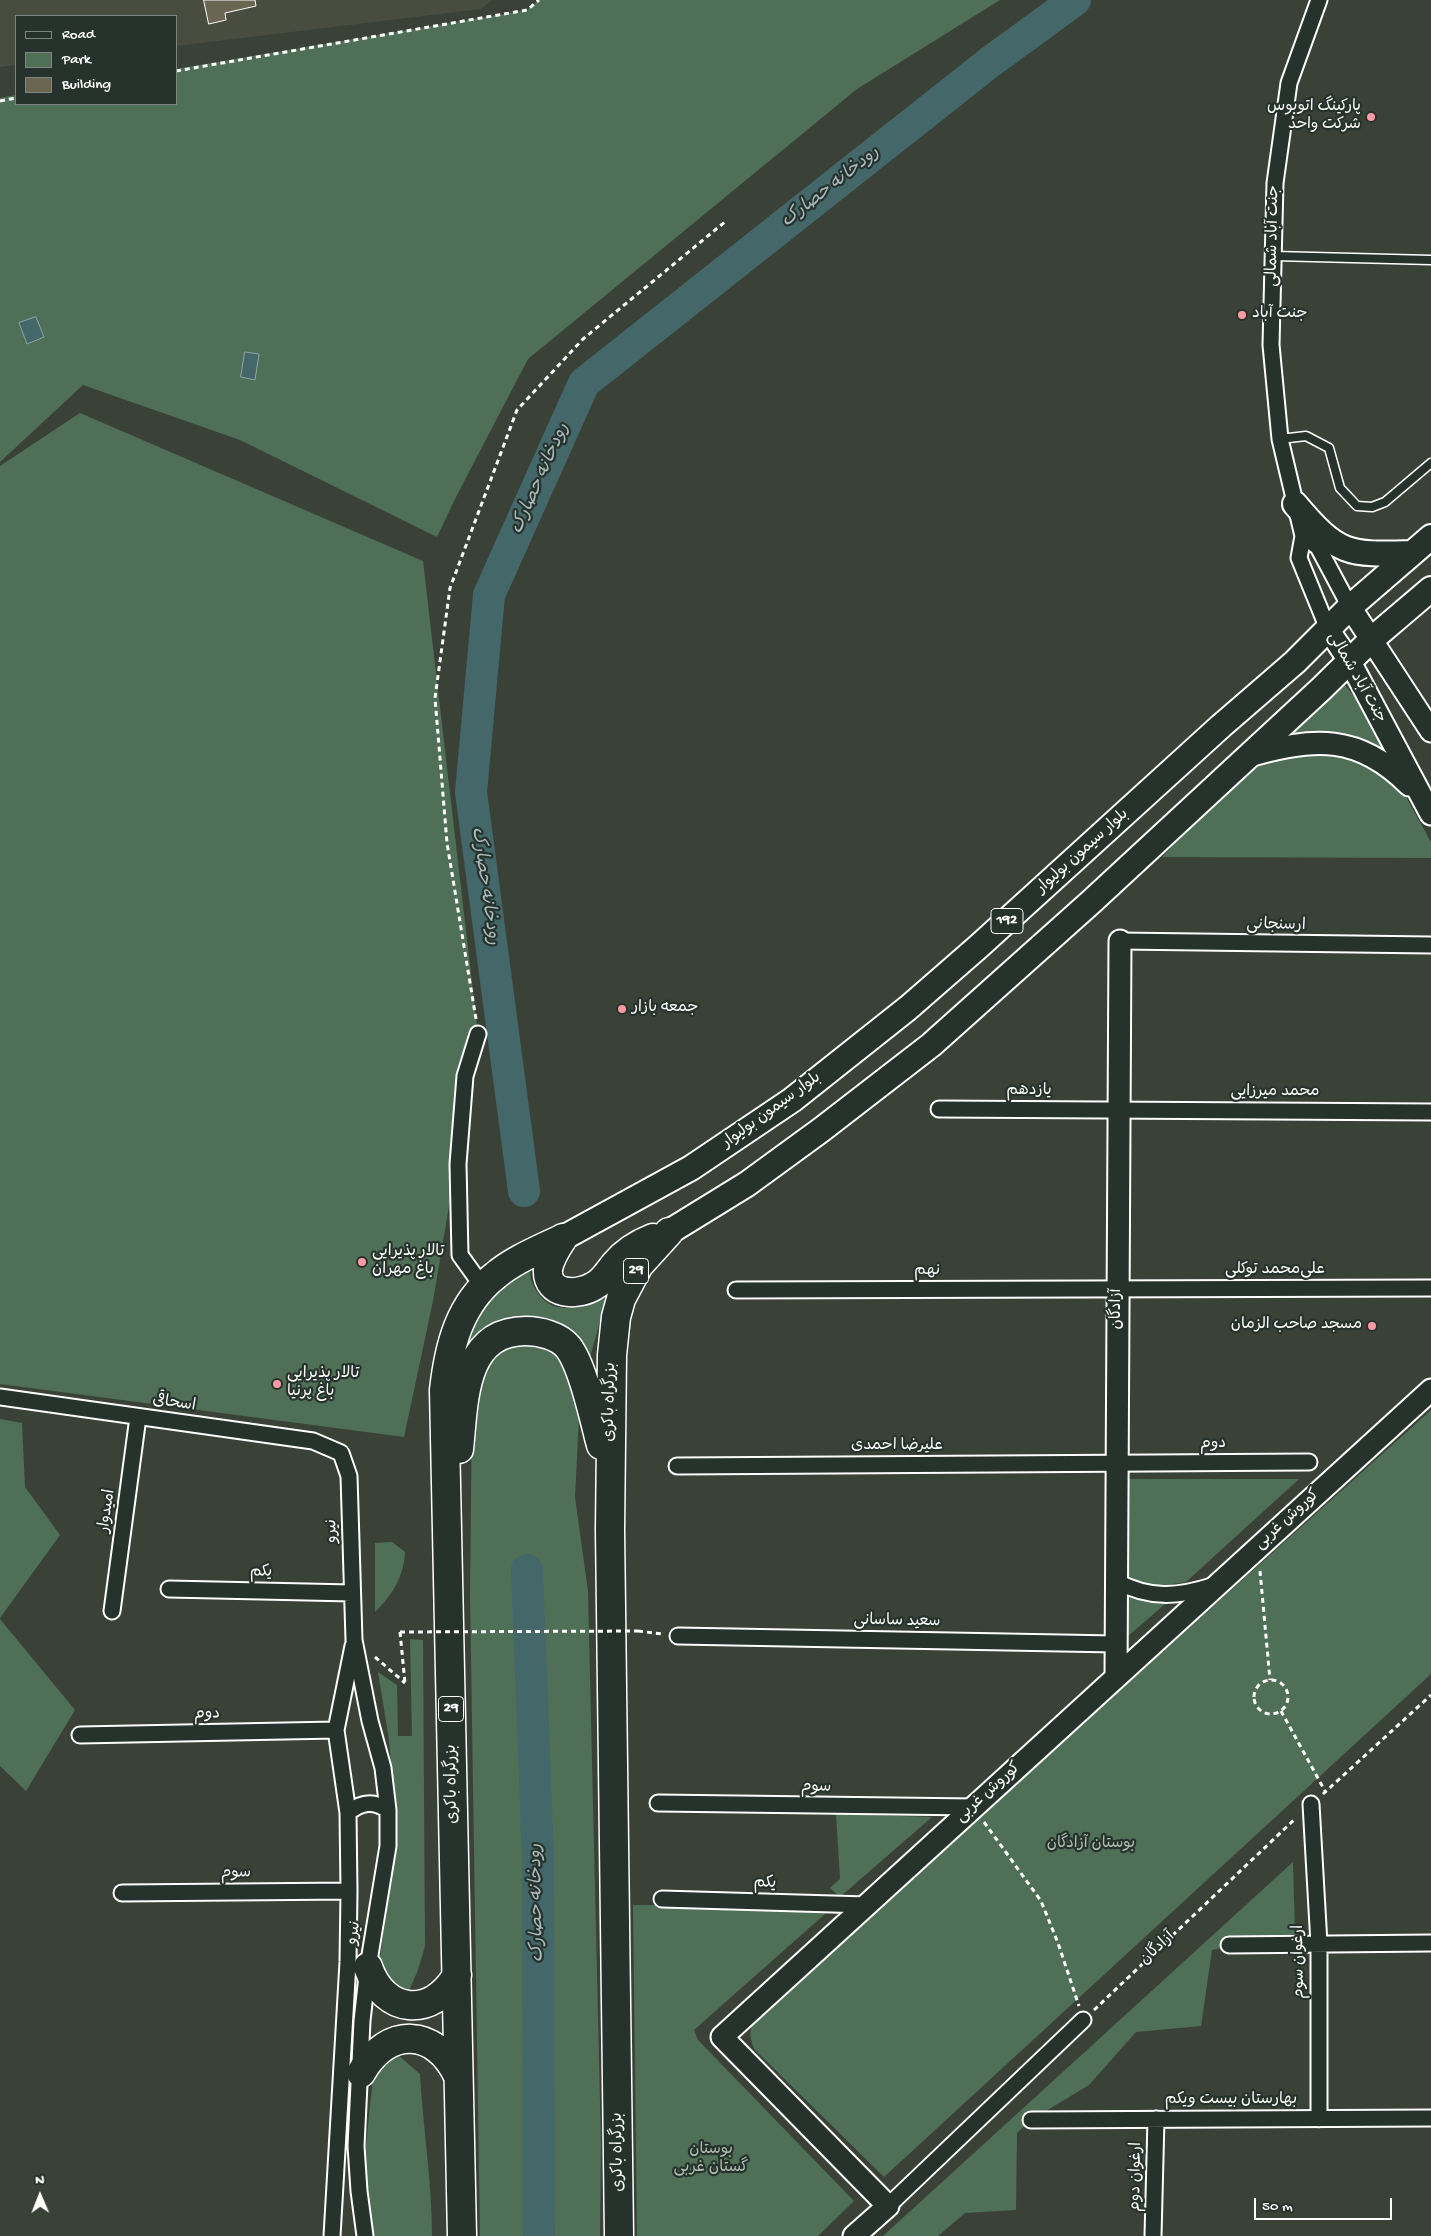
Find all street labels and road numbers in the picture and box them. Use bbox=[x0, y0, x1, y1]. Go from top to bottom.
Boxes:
street label: جنت آباد شمالی bbox=[1264, 185, 1284, 287]
street label: جنت آباد شمالی bbox=[1322, 629, 1390, 727]
street label: بلوار سیمون بولیوار bbox=[1033, 805, 1133, 899]
road number: 192 bbox=[991, 908, 1023, 934]
street label: ارسنجانی bbox=[1246, 916, 1306, 936]
street label: بلوار سیمون بولیوار bbox=[719, 1069, 825, 1153]
street label: یازدهم bbox=[1006, 1082, 1052, 1102]
street label: محمد میرزایی bbox=[1231, 1083, 1319, 1103]
road number: 29 bbox=[624, 1258, 648, 1284]
street label: علی‌محمد توکلی bbox=[1225, 1261, 1325, 1281]
street label: نهم bbox=[914, 1262, 940, 1282]
street label: آزادگان bbox=[1108, 1289, 1128, 1329]
street label: بزرگراه باکری bbox=[601, 1362, 621, 1442]
street label: اسحاقی bbox=[151, 1391, 197, 1417]
street label: دوم bbox=[1200, 1435, 1226, 1455]
street label: علیرضا احمدی bbox=[851, 1437, 943, 1457]
street label: کوروش غربی bbox=[1252, 1486, 1324, 1554]
street label: امیدوار bbox=[95, 1488, 121, 1534]
street label: نیرو bbox=[323, 1519, 343, 1543]
street label: یکم bbox=[250, 1563, 272, 1583]
street label: سعید ساسانی bbox=[853, 1612, 941, 1632]
road number: 29 bbox=[438, 1696, 464, 1722]
street label: دوم bbox=[194, 1705, 220, 1725]
street label: بزرگراه باکری bbox=[443, 1744, 463, 1824]
street label: کوروش غربی bbox=[953, 1759, 1025, 1827]
street label: سوم bbox=[801, 1778, 831, 1798]
street label: سوم bbox=[221, 1864, 251, 1884]
street label: یکم bbox=[753, 1874, 777, 1894]
street label: نیرو bbox=[344, 1920, 366, 1946]
street label: ارغوان سوم bbox=[1290, 1925, 1310, 1999]
street label: آزادگان bbox=[1137, 1928, 1179, 1970]
street label: بهارستان بیست ویکم bbox=[1165, 2091, 1297, 2111]
street label: بزرگراه باکری bbox=[609, 2112, 629, 2192]
street label: ارغوان دوم bbox=[1127, 2142, 1147, 2212]

